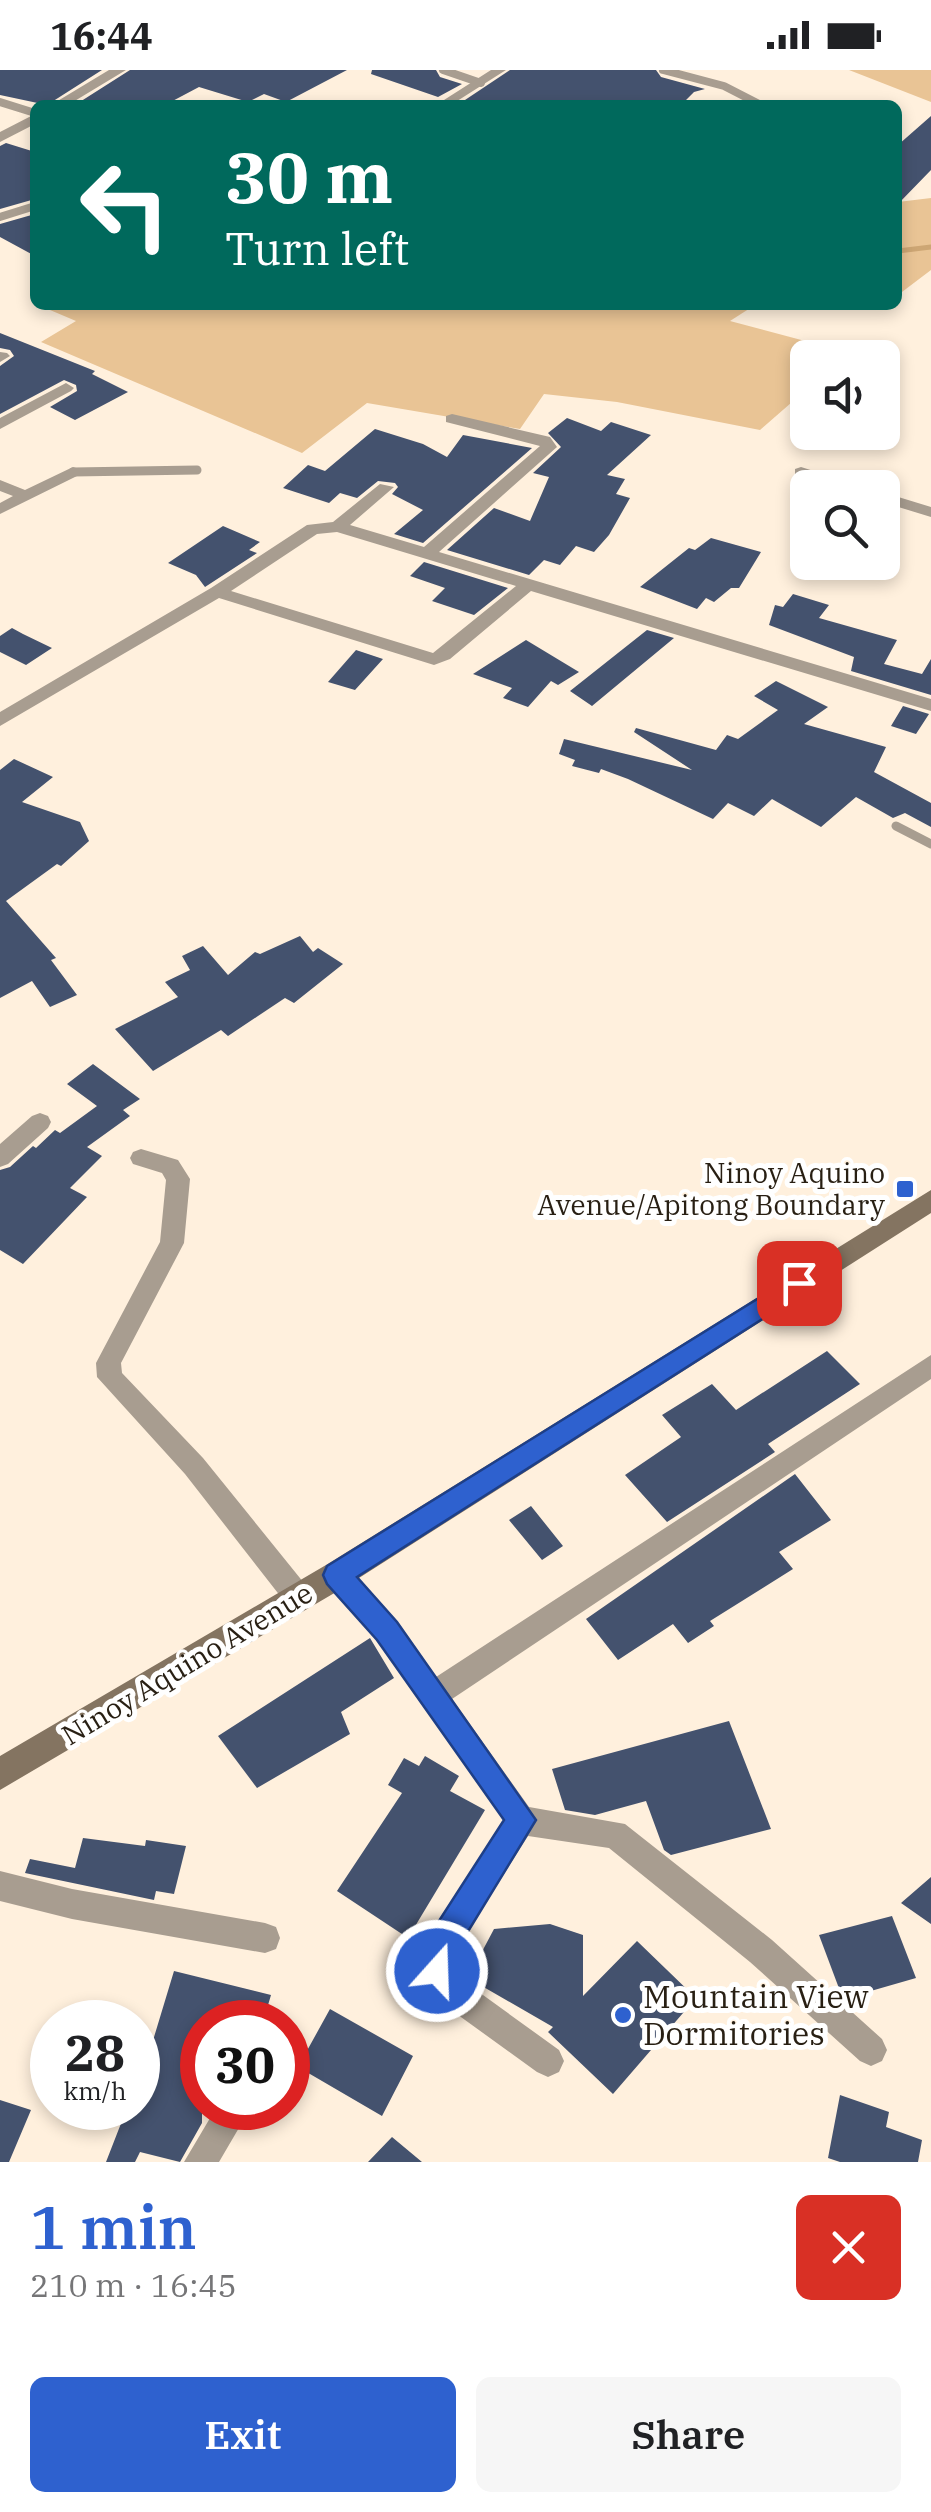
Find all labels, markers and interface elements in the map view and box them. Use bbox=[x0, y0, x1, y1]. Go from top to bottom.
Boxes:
text: 16:44 bbox=[50, 11, 153, 60]
text: 30 m bbox=[225, 131, 393, 222]
icon: left bbox=[60, 140, 190, 270]
text: Turn left bbox=[225, 219, 409, 277]
map controls bbox=[790, 340, 900, 580]
button: sound bbox=[790, 340, 900, 450]
button: search bbox=[790, 470, 900, 580]
place label: Ninoy Aquino Avenue/Apitong Boundary bbox=[537, 1154, 885, 1223]
marker: Ninoy Aquino Avenue/Apitong Boundary bbox=[894, 1178, 916, 1200]
pin bbox=[757, 1241, 842, 1326]
icon: arrive bbox=[772, 1256, 827, 1311]
street label: Ninoy Aquino Avenue bbox=[55, 1574, 319, 1753]
position arrow bbox=[385, 1919, 489, 2023]
place label: Mountain View Dormitories bbox=[643, 1975, 869, 2054]
speed limit sign: 30 bbox=[180, 2000, 310, 2130]
marker: Mountain View Dormitories bbox=[612, 2004, 634, 2026]
text: 28 bbox=[65, 2020, 125, 2085]
text: km/h bbox=[63, 2074, 127, 2107]
text: 1 min bbox=[30, 2187, 197, 2266]
button: close bbox=[796, 2195, 901, 2300]
text: 210 m · 16:45 bbox=[30, 2264, 237, 2306]
button: Exit bbox=[30, 2377, 456, 2492]
button: Share bbox=[476, 2377, 901, 2492]

